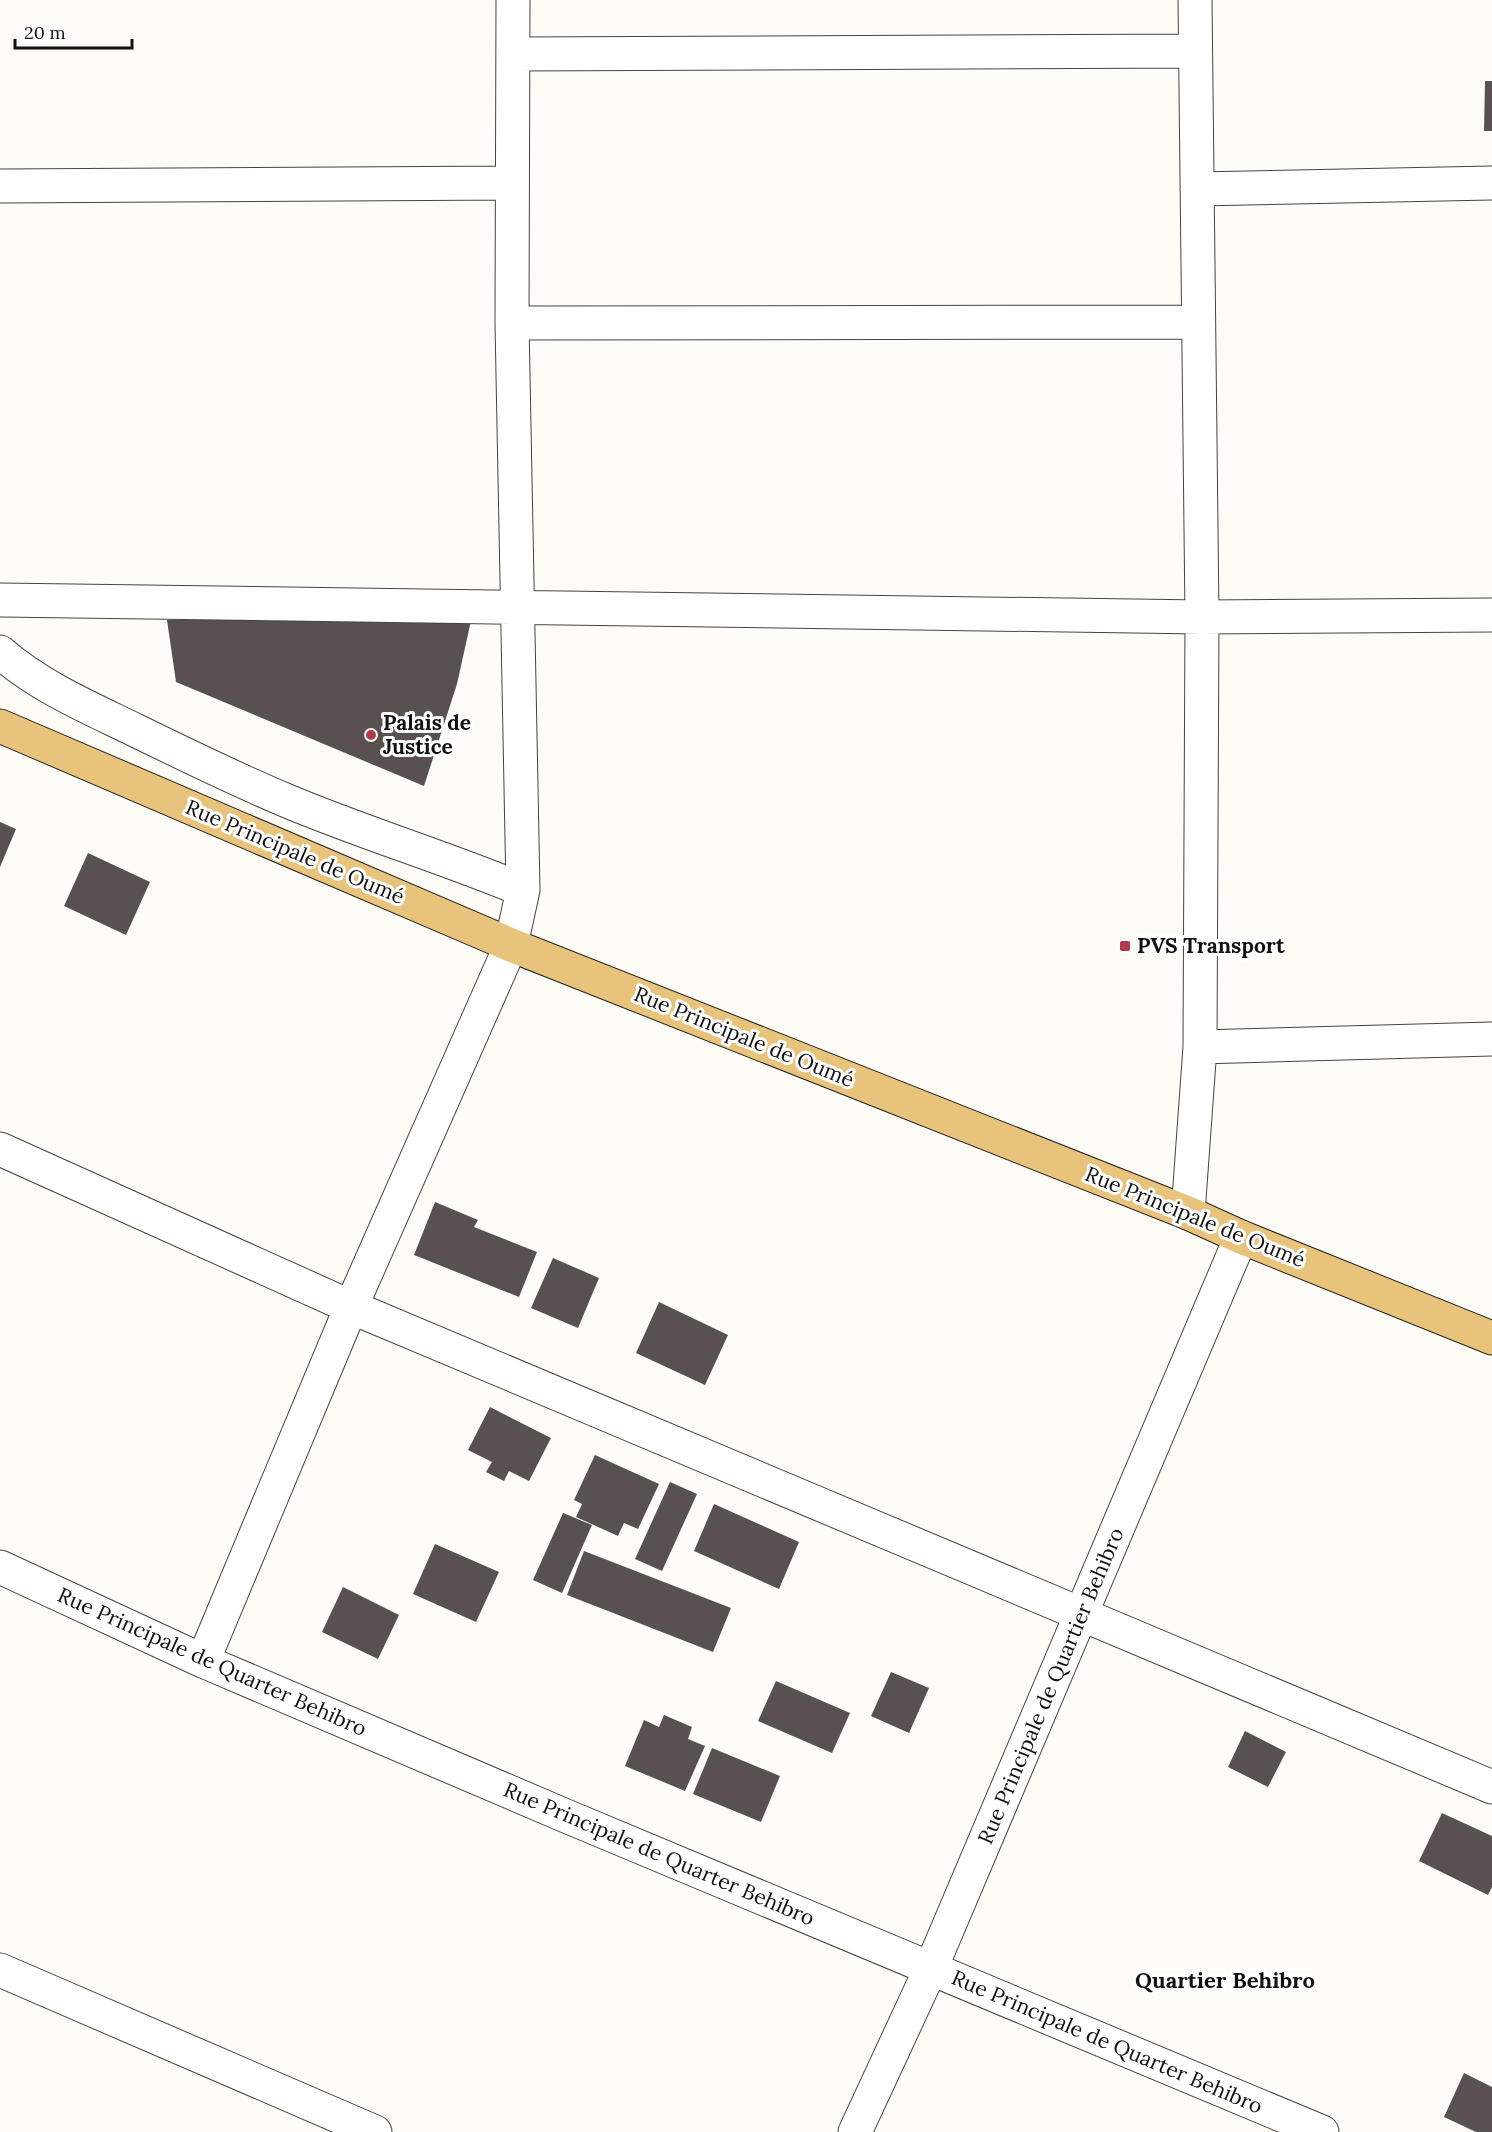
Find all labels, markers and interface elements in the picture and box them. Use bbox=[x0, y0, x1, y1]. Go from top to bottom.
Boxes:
scale bar bbox=[15, 12, 132, 50]
text: 20 m bbox=[24, 21, 66, 44]
place label: Palais de Justice bbox=[383, 709, 471, 760]
marker: Palais de Justice bbox=[364, 728, 378, 742]
street label: Rue Principale de Oumé bbox=[182, 793, 409, 910]
place label: PVS Transport bbox=[1137, 932, 1285, 959]
marker: PVS Transport bbox=[1118, 939, 1132, 953]
street label: Rue Principale de Oumé bbox=[630, 980, 858, 1093]
street label: Rue Principale de Oumé bbox=[1081, 1160, 1309, 1273]
street label: Rue Principale de Quartier Behibro bbox=[971, 1523, 1130, 1848]
street label: Rue Principale de Quarter Behibro bbox=[53, 1581, 371, 1742]
street label: Rue Principale de Quarter Behibro bbox=[500, 1776, 819, 1932]
street label: Rue Principale de Quarter Behibro bbox=[948, 1964, 1267, 2120]
district label: Quartier Behibro bbox=[1135, 1966, 1315, 1994]

